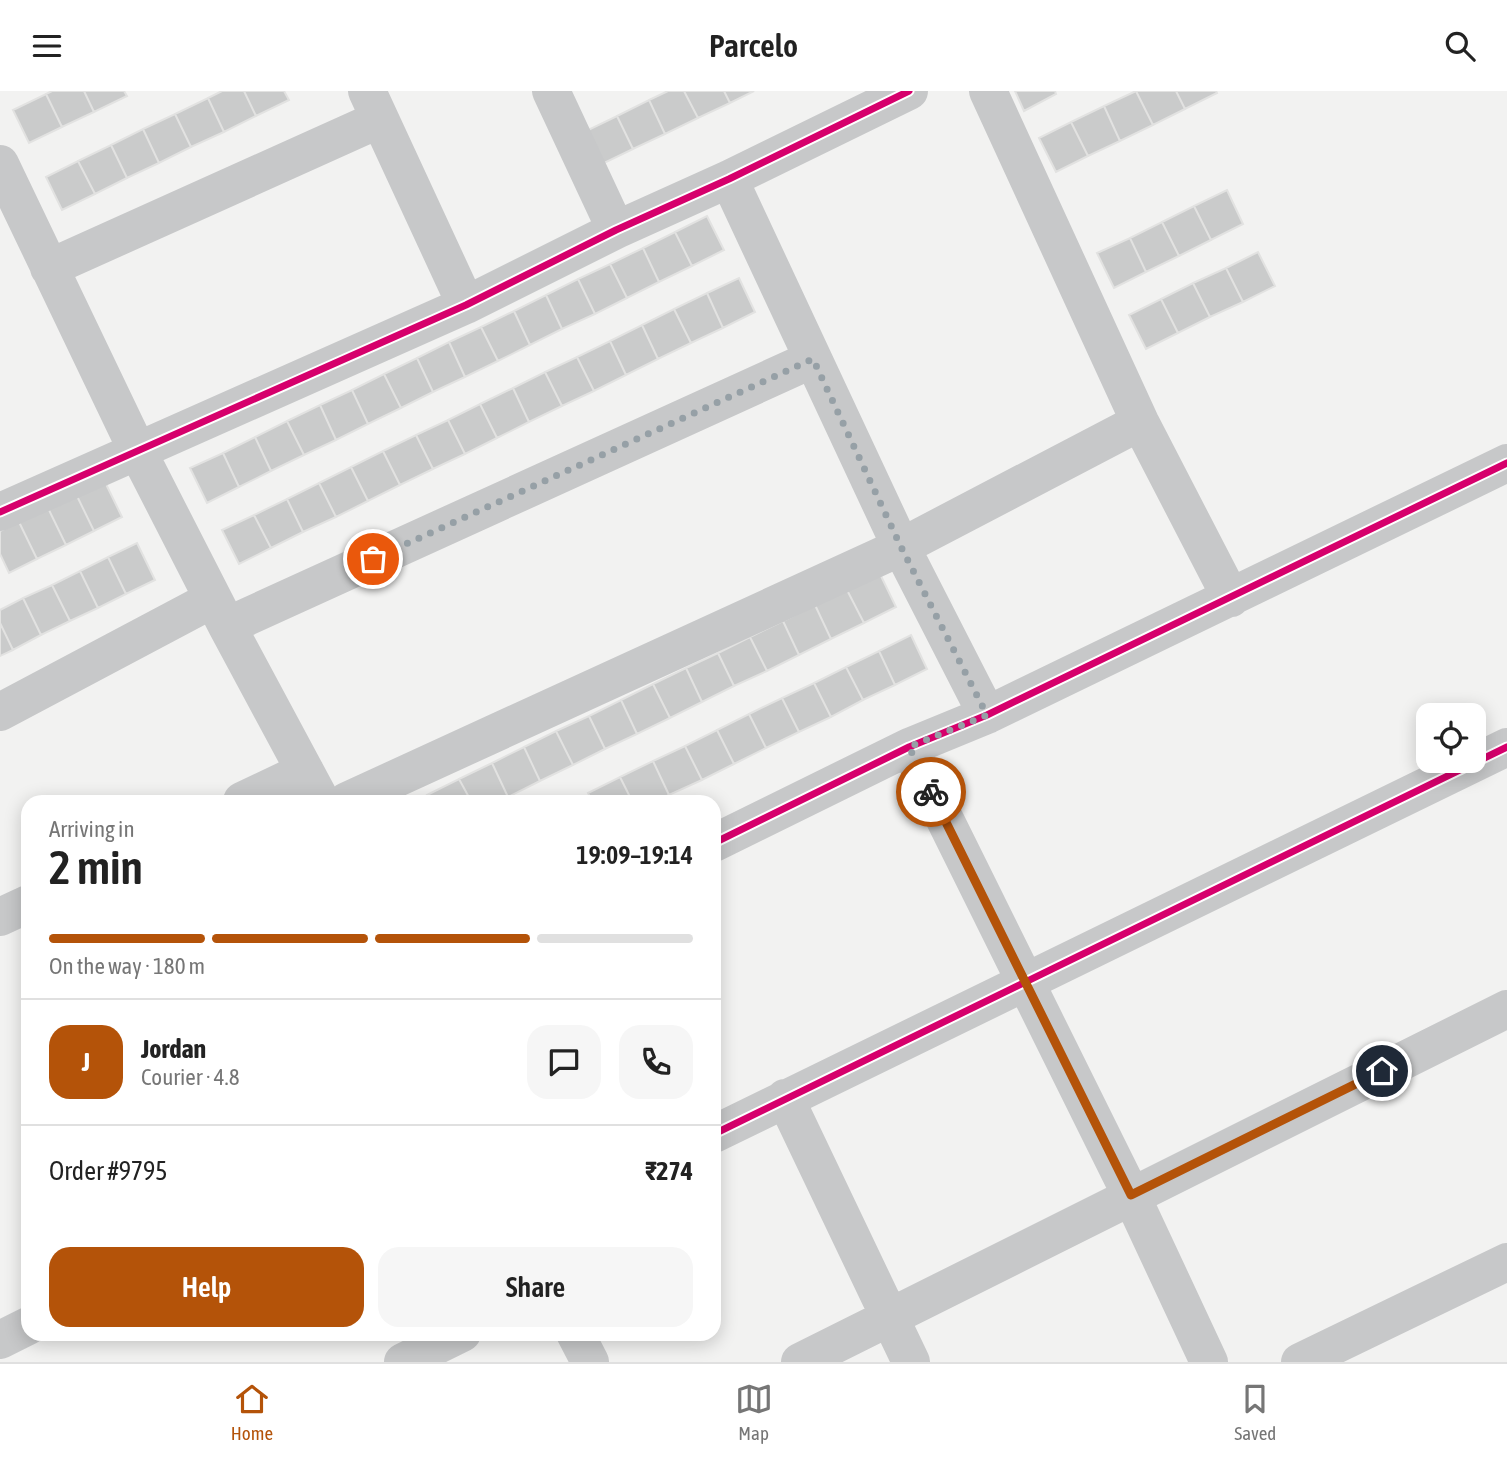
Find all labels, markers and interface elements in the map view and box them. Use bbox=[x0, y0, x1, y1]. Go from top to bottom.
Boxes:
icon: menu bbox=[28, 27, 66, 65]
text: Parcelo bbox=[709, 27, 798, 64]
icon: search bbox=[1441, 27, 1479, 65]
pin bbox=[343, 529, 403, 589]
icon: bag bbox=[354, 540, 392, 578]
map controls bbox=[1416, 703, 1486, 773]
button: locate bbox=[1416, 703, 1486, 773]
courier bbox=[896, 757, 966, 827]
icon: bike bbox=[912, 773, 950, 811]
text: Arriving in bbox=[49, 816, 135, 842]
text: 19:09–19:14 bbox=[576, 840, 693, 870]
text: 2 min bbox=[49, 841, 143, 894]
text: On the way · 180 m bbox=[49, 953, 205, 979]
button: chat bbox=[527, 1025, 601, 1099]
button: phone bbox=[619, 1025, 693, 1099]
text: Jordan bbox=[141, 1034, 206, 1064]
pin bbox=[1352, 1041, 1412, 1101]
text: J bbox=[82, 1047, 90, 1077]
icon: home bbox=[1363, 1052, 1401, 1090]
text: Courier · 4.8 bbox=[141, 1064, 240, 1090]
text: Order #9795 bbox=[49, 1156, 168, 1186]
text: ₹274 bbox=[645, 1156, 693, 1186]
button: Help bbox=[49, 1247, 364, 1327]
button: Share bbox=[378, 1247, 693, 1327]
tab: Home bbox=[231, 1380, 273, 1444]
tab: Map bbox=[735, 1380, 773, 1444]
tab: Saved bbox=[1234, 1380, 1276, 1444]

